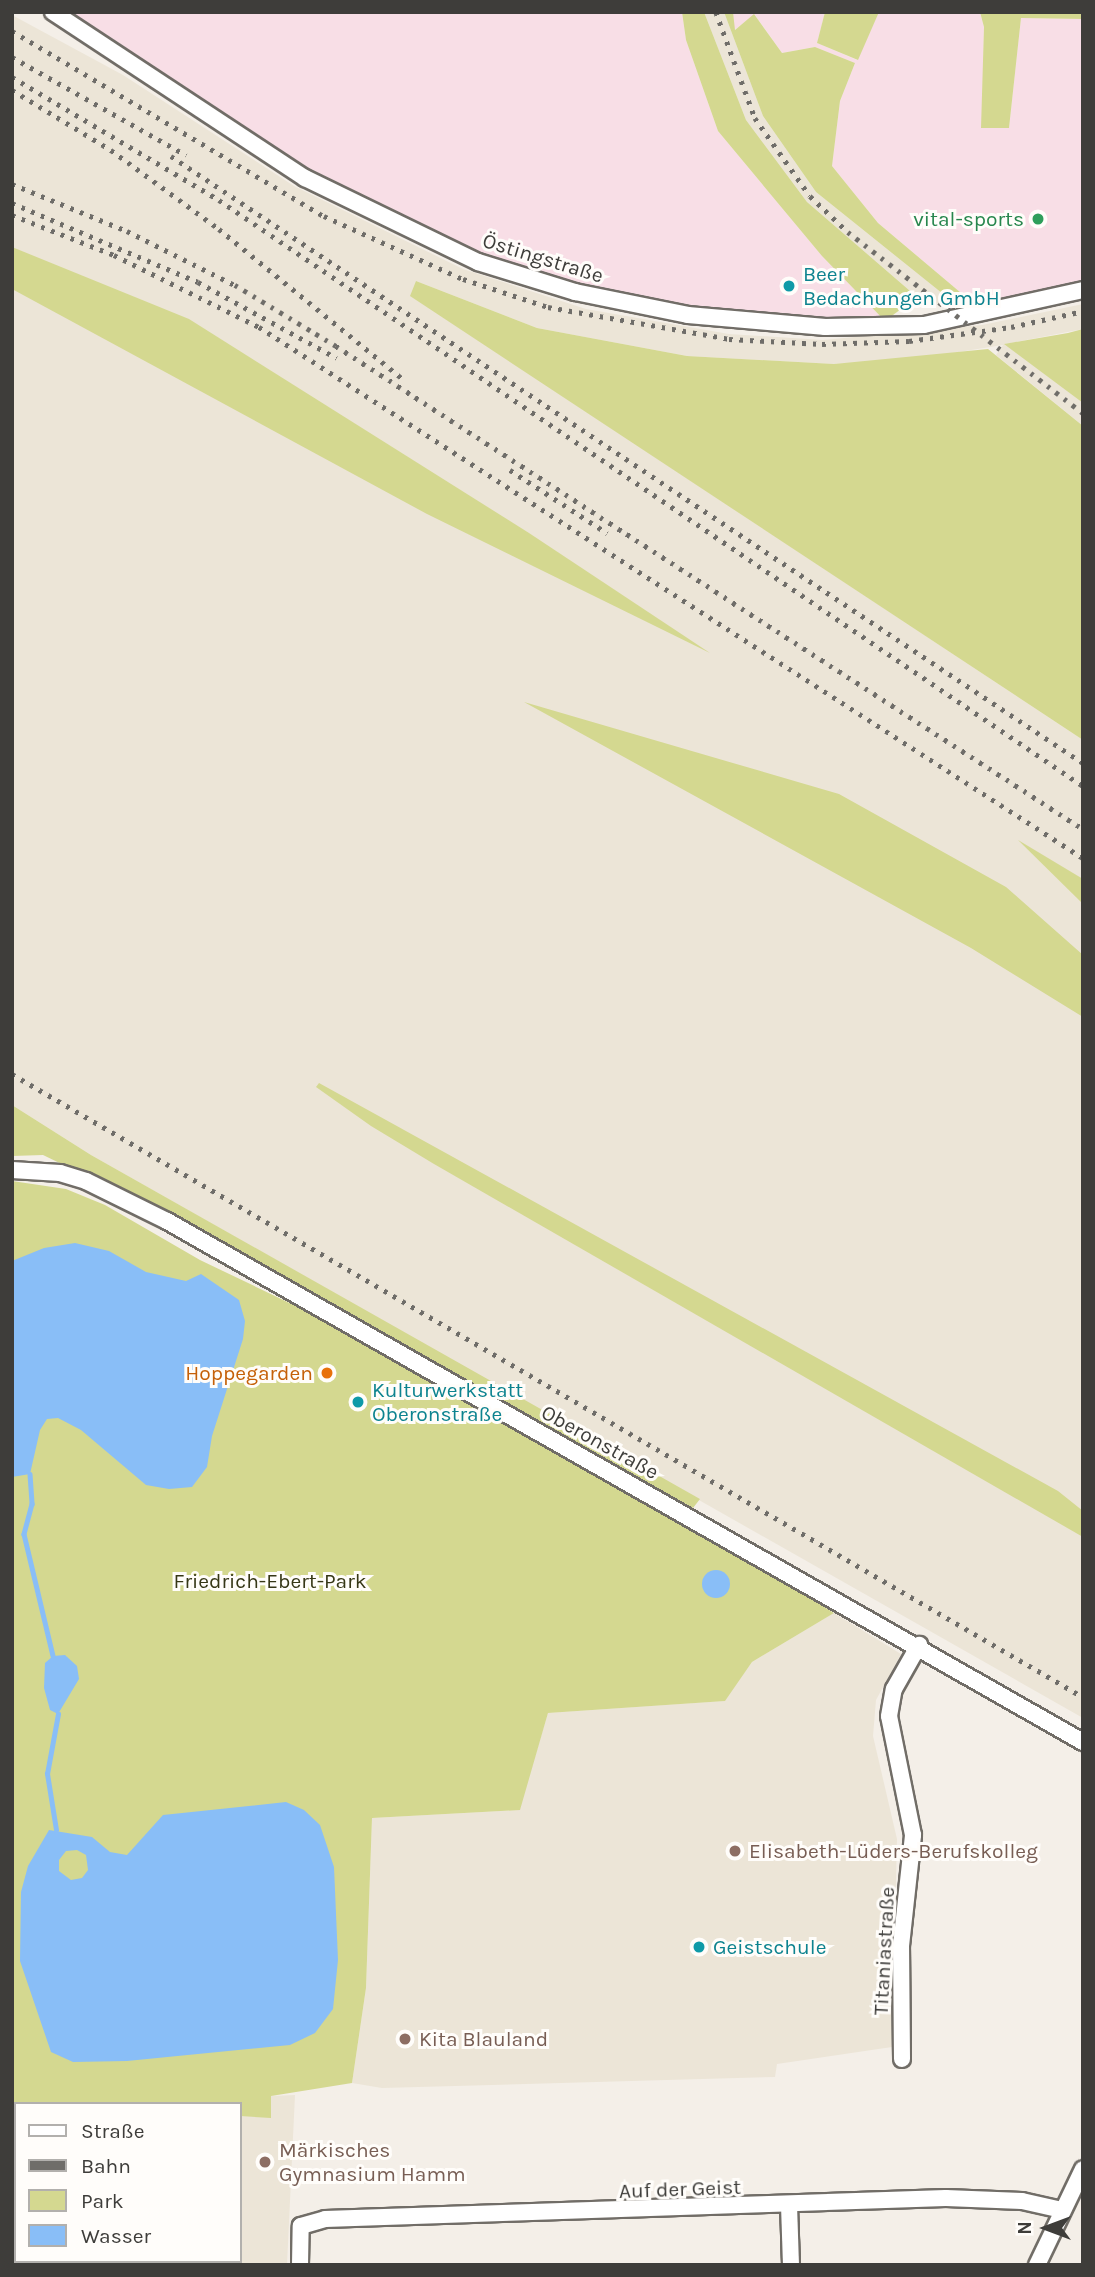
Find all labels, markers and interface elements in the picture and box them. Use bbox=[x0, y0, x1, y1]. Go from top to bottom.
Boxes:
place label: vital-sports bbox=[913, 206, 1024, 232]
marker: vital-sports bbox=[1030, 211, 1046, 227]
street label: Östingstraße bbox=[480, 228, 606, 288]
place label: Beer Bedachungen GmbH bbox=[803, 261, 1000, 311]
marker: Beer Bedachungen GmbH bbox=[781, 278, 797, 294]
place label: Hoppegarden bbox=[185, 1360, 313, 1386]
marker: Hoppegarden bbox=[319, 1365, 335, 1381]
place label: Kulturwerkstatt Oberonstraße bbox=[372, 1377, 523, 1427]
marker: Kulturwerkstatt Oberonstraße bbox=[350, 1394, 366, 1410]
street label: Oberonstraße bbox=[537, 1399, 663, 1485]
park label: Friedrich-Ebert-Park bbox=[173, 1568, 367, 1594]
place label: Elisabeth-Lüders-Berufskolleg bbox=[749, 1838, 1038, 1864]
marker: Elisabeth-Lüders-Berufskolleg bbox=[727, 1843, 743, 1859]
street label: Titaniastraße bbox=[868, 1886, 900, 2016]
place label: Geistschule bbox=[713, 1934, 826, 1960]
marker: Geistschule bbox=[691, 1939, 707, 1955]
place label: Kita Blauland bbox=[419, 2026, 548, 2052]
marker: Kita Blauland bbox=[397, 2031, 413, 2047]
legend bbox=[14, 2102, 242, 2263]
text: Straße bbox=[81, 2119, 144, 2143]
place label: Märkisches Gymnasium Hamm bbox=[279, 2137, 466, 2187]
text: Bahn bbox=[81, 2154, 131, 2178]
marker: Märkisches Gymnasium Hamm bbox=[257, 2154, 273, 2170]
street label: Auf der Geist bbox=[618, 2174, 742, 2204]
text: Park bbox=[81, 2189, 124, 2213]
north arrow bbox=[1011, 2193, 1081, 2263]
text: N bbox=[1014, 2221, 1036, 2235]
text: Wasser bbox=[81, 2224, 151, 2248]

